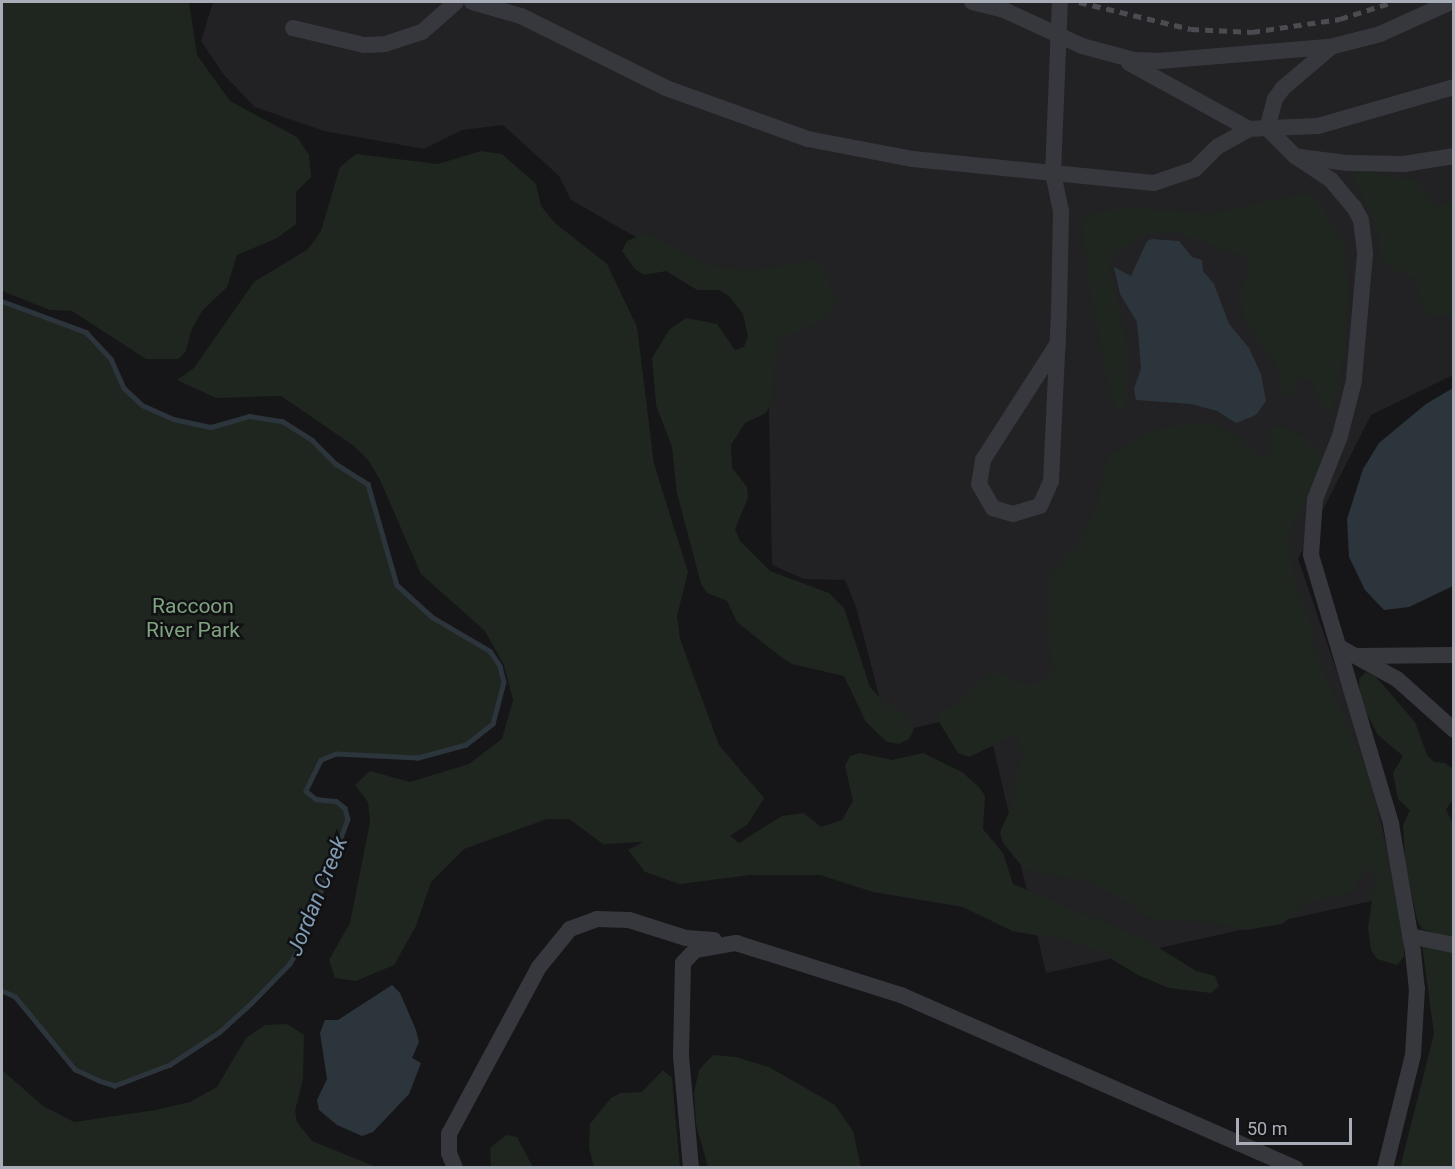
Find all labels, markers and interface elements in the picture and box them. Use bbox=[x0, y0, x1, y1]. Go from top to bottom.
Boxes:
park label: Raccoon River Park bbox=[146, 593, 240, 643]
water label: Jordan Creek bbox=[281, 833, 353, 959]
scale bar bbox=[1239, 1106, 1354, 1144]
text: 50 m bbox=[1247, 1118, 1287, 1139]

